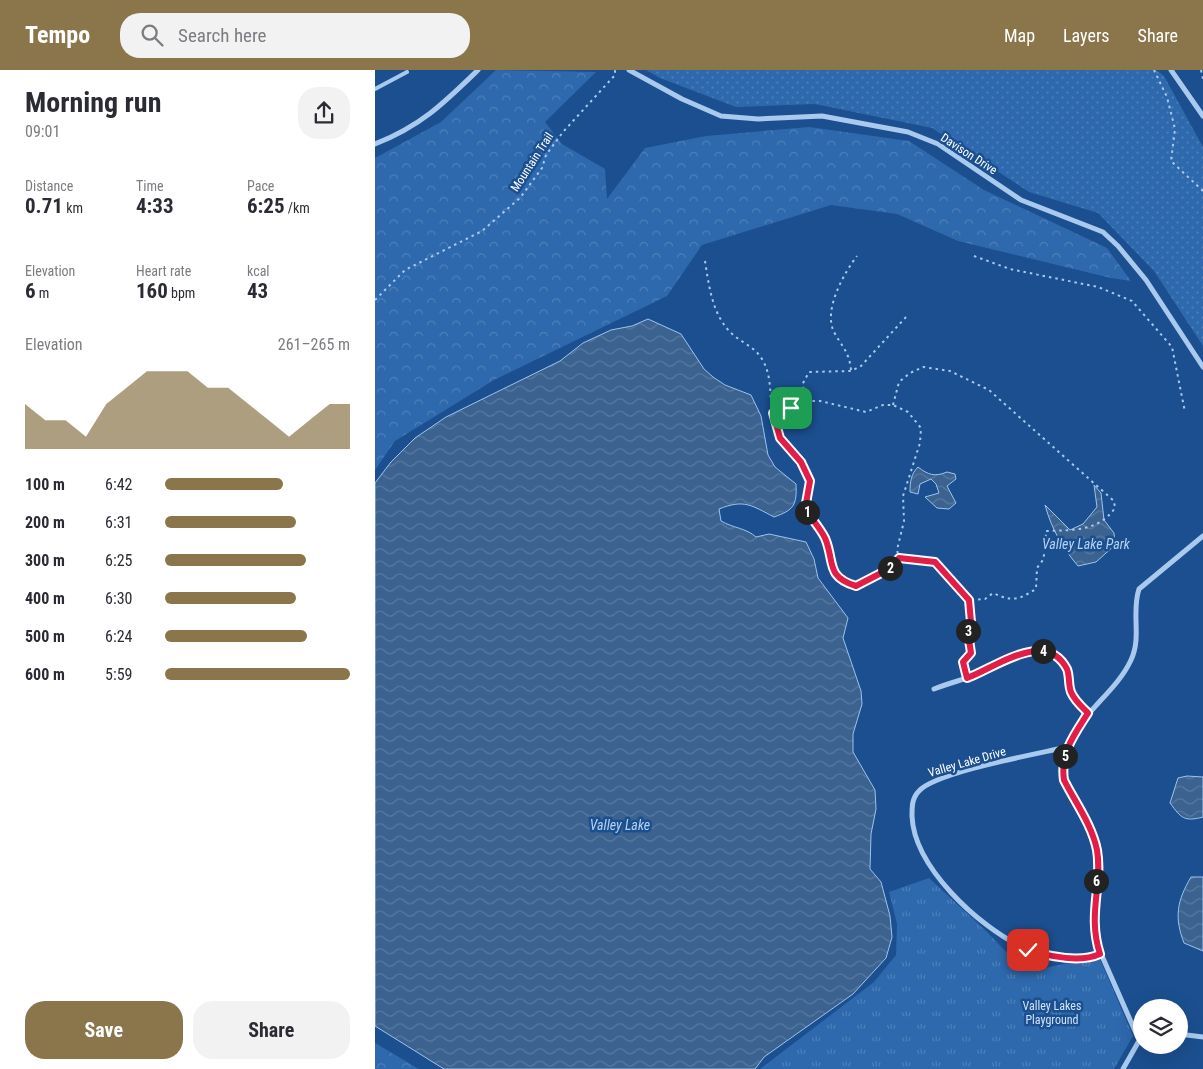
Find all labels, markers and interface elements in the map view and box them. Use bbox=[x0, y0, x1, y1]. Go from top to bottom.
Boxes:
search box bbox=[120, 13, 470, 58]
text: Tempo bbox=[25, 21, 90, 49]
icon: search bbox=[138, 21, 166, 49]
text: Search here bbox=[178, 24, 266, 47]
text: Map bbox=[1004, 25, 1035, 46]
text: Layers bbox=[1063, 25, 1110, 46]
text: Share bbox=[1138, 25, 1178, 46]
text: Morning run bbox=[25, 86, 161, 119]
button: share bbox=[298, 87, 350, 139]
text: 09:01 bbox=[25, 122, 60, 141]
street label: Mountain Trail bbox=[508, 130, 556, 194]
street label: Davison Drive bbox=[938, 131, 1000, 178]
text: Distance bbox=[25, 178, 73, 194]
text: Time bbox=[136, 178, 164, 194]
text: Pace bbox=[247, 178, 274, 194]
text: 0.71 bbox=[25, 194, 63, 218]
text: 4:33 bbox=[136, 194, 174, 218]
text: 6:25 bbox=[247, 194, 285, 218]
text: km bbox=[63, 200, 83, 216]
text: /km bbox=[285, 200, 310, 216]
text: Elevation bbox=[25, 263, 75, 279]
text: Heart rate bbox=[136, 263, 191, 279]
text: kcal bbox=[247, 263, 270, 279]
text: 6 bbox=[25, 279, 36, 303]
text: 160 bbox=[136, 279, 168, 303]
text: 43 bbox=[247, 279, 268, 303]
text: m bbox=[36, 285, 49, 301]
text: bpm bbox=[168, 285, 195, 301]
text: Elevation bbox=[25, 335, 83, 354]
text: 261–265 m bbox=[278, 335, 350, 354]
pin bbox=[770, 387, 812, 429]
icon: arrive bbox=[777, 394, 805, 422]
text: 100 m bbox=[25, 475, 65, 494]
text: 6:42 bbox=[105, 475, 132, 494]
pin: 1 bbox=[795, 500, 819, 524]
text: 1 bbox=[804, 504, 811, 520]
text: 200 m bbox=[25, 513, 65, 532]
text: 6:31 bbox=[105, 513, 132, 532]
water label: Valley Lake Park bbox=[1042, 536, 1131, 552]
text: 300 m bbox=[25, 551, 65, 570]
text: 6:25 bbox=[105, 551, 132, 570]
pin: 2 bbox=[877, 556, 903, 580]
text: 2 bbox=[887, 560, 894, 576]
text: 400 m bbox=[25, 589, 65, 608]
text: 6:30 bbox=[105, 589, 132, 608]
pin: 3 bbox=[955, 618, 981, 644]
text: 3 bbox=[965, 623, 972, 639]
text: 500 m bbox=[25, 627, 65, 646]
text: 6:24 bbox=[105, 627, 132, 646]
pin: 4 bbox=[1031, 638, 1055, 664]
text: 4 bbox=[1040, 643, 1047, 659]
text: 600 m bbox=[25, 665, 65, 684]
text: 5:59 bbox=[105, 665, 132, 684]
street label: Valley Lake Drive bbox=[927, 744, 1008, 780]
pin: 5 bbox=[1053, 744, 1077, 768]
text: 5 bbox=[1062, 748, 1069, 764]
water label: Valley Lake bbox=[590, 817, 650, 833]
pin: 6 bbox=[1083, 868, 1109, 894]
text: 6 bbox=[1093, 873, 1100, 889]
pin bbox=[1007, 929, 1049, 971]
icon: check bbox=[1014, 936, 1042, 964]
park label: Valley Lakes Playground bbox=[1023, 999, 1081, 1027]
map controls bbox=[1133, 999, 1188, 1054]
button: layers bbox=[1133, 999, 1188, 1054]
button: Save bbox=[25, 1001, 183, 1059]
button: Share bbox=[193, 1001, 350, 1059]

